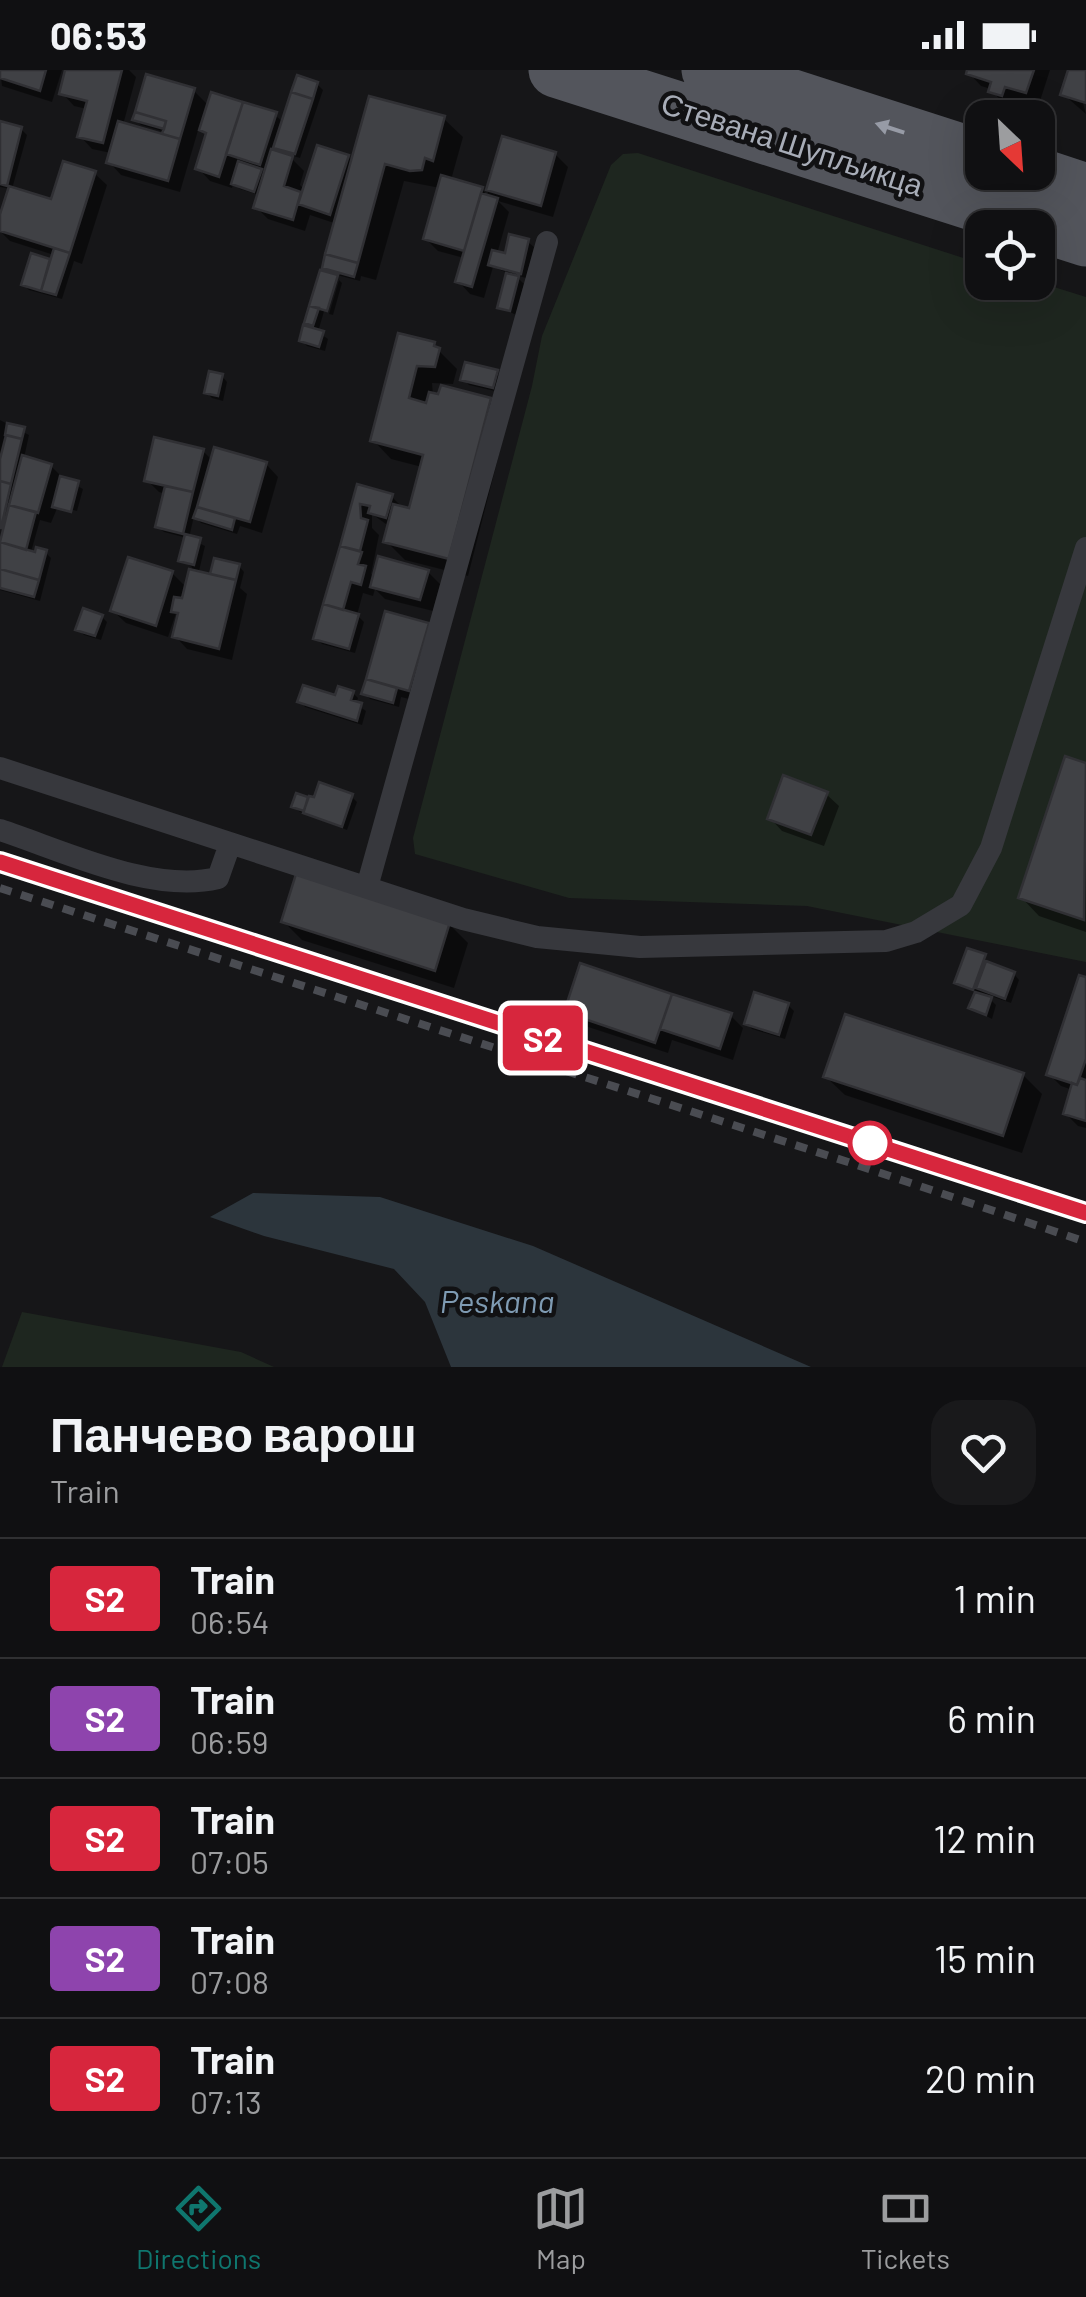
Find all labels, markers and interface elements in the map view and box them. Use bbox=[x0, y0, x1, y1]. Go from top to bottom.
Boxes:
text: 06:53 bbox=[50, 12, 147, 58]
street label: Стевана Шупљикца bbox=[657, 84, 928, 202]
north arrow bbox=[965, 100, 1055, 190]
map controls bbox=[965, 100, 1055, 300]
one-way arrow bbox=[874, 120, 904, 135]
button: locate bbox=[965, 210, 1055, 300]
line badge: S2 bbox=[498, 1006, 588, 1070]
text: S2 bbox=[523, 1017, 563, 1059]
unlabelled marker bbox=[849, 1122, 891, 1164]
water label: Peskana bbox=[440, 1281, 554, 1319]
button: heart bbox=[931, 1400, 1036, 1505]
text: Панчево варош bbox=[50, 1404, 417, 1462]
text: Train bbox=[50, 1471, 120, 1509]
text: Train bbox=[190, 1556, 275, 1602]
text: 1 min bbox=[954, 1575, 1036, 1621]
text: S2 bbox=[85, 1577, 125, 1619]
text: 06:54 bbox=[190, 1602, 270, 1640]
text: Train bbox=[190, 1676, 275, 1722]
text: 6 min bbox=[947, 1695, 1036, 1741]
text: S2 bbox=[85, 1697, 125, 1739]
text: 06:59 bbox=[190, 1722, 269, 1760]
text: Train bbox=[190, 1796, 275, 1842]
text: 12 min bbox=[933, 1815, 1036, 1861]
text: S2 bbox=[85, 1817, 125, 1859]
text: 07:05 bbox=[190, 1842, 269, 1880]
text: Train bbox=[190, 1916, 275, 1962]
text: 15 min bbox=[934, 1935, 1036, 1981]
text: S2 bbox=[85, 1937, 125, 1979]
text: 07:08 bbox=[190, 1962, 269, 2000]
text: Train bbox=[190, 2036, 275, 2082]
text: 20 min bbox=[925, 2055, 1036, 2101]
text: S2 bbox=[85, 2057, 125, 2099]
text: 07:13 bbox=[190, 2082, 262, 2120]
tab: Directions bbox=[136, 2181, 261, 2275]
tab: Map bbox=[533, 2181, 588, 2275]
tab: Tickets bbox=[861, 2181, 950, 2275]

